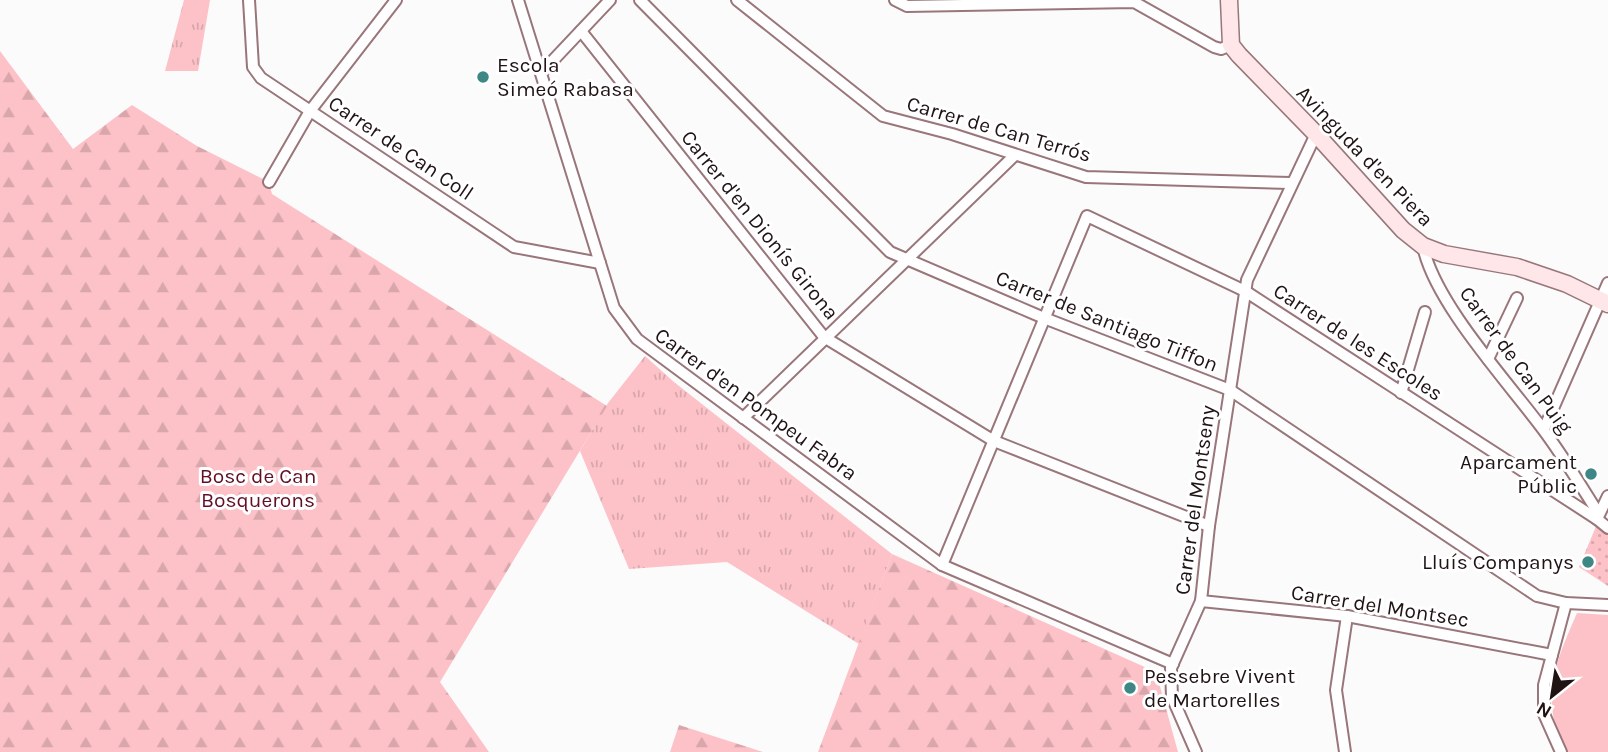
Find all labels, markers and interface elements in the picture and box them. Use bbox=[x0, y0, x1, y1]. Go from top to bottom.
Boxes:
place label: Escola Simeó Rabasa bbox=[497, 53, 634, 101]
marker: Escola Simeó Rabasa bbox=[475, 69, 491, 85]
street label: Avinguda d'en Piera bbox=[1292, 81, 1438, 231]
street label: Carrer de Can Coll bbox=[324, 91, 478, 205]
street label: Carrer de Can Terrós bbox=[904, 91, 1094, 167]
street label: Carrer d'en Dionís Girona bbox=[676, 126, 844, 324]
street label: Carrer de Santiago Tiffon bbox=[992, 265, 1222, 377]
street label: Carrer de les Escoles bbox=[1269, 278, 1447, 406]
street label: Carrer de Can Puig bbox=[1455, 282, 1577, 438]
street label: Carrer d'en Pompeu Fabra bbox=[650, 323, 862, 485]
street label: Carrer del Montseny bbox=[1170, 403, 1220, 596]
place label: Aparcament Públic bbox=[1460, 450, 1577, 498]
park label: Bosc de Can Bosquerons bbox=[200, 464, 316, 512]
marker: Aparcament Públic bbox=[1583, 466, 1599, 482]
place label: Lluís Companys bbox=[1422, 550, 1574, 574]
marker: Lluís Companys bbox=[1580, 554, 1596, 570]
street label: Carrer del Montsec bbox=[1289, 580, 1471, 632]
north arrow bbox=[1517, 661, 1587, 731]
place label: Pessebre Vivent de Martorelles bbox=[1144, 664, 1295, 712]
marker: Pessebre Vivent de Martorelles bbox=[1122, 680, 1138, 696]
text: N bbox=[1533, 697, 1555, 723]

